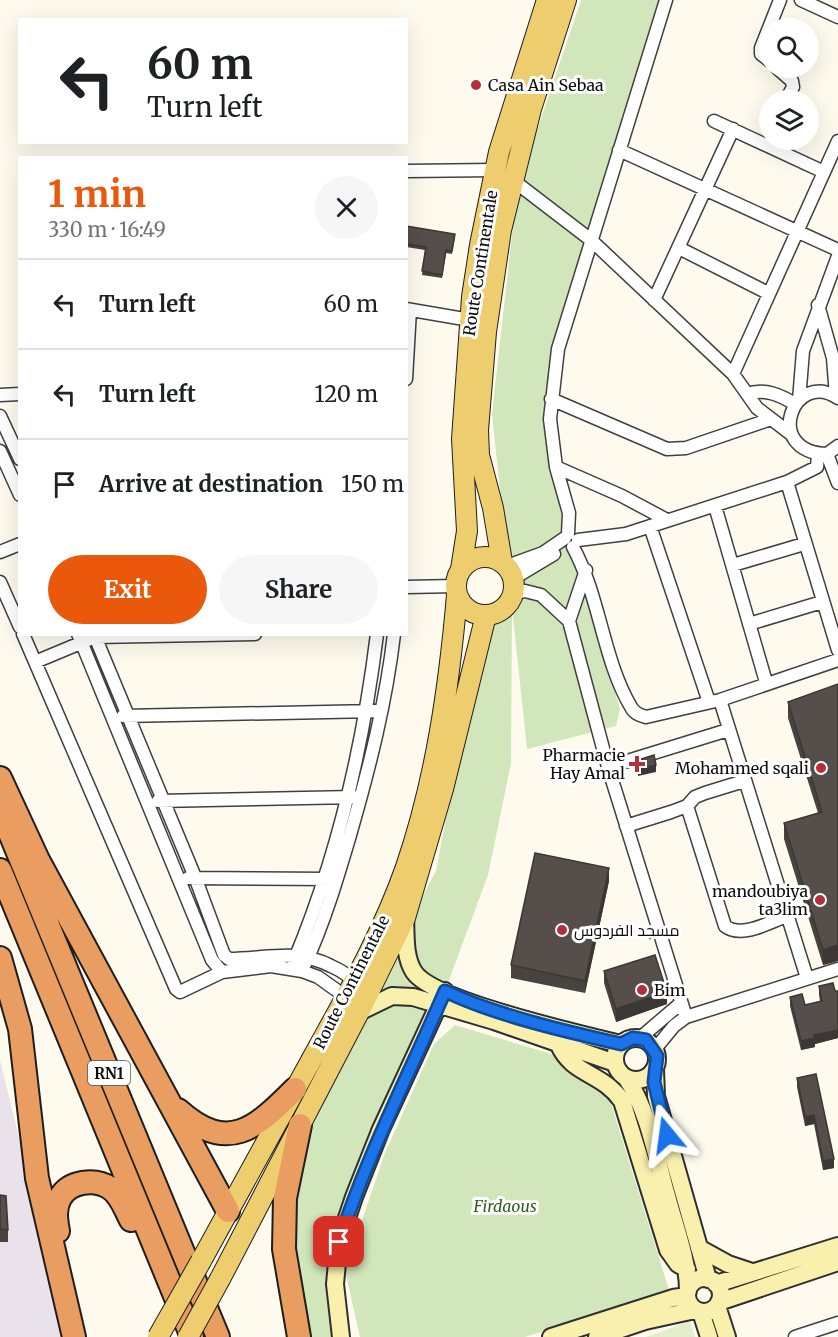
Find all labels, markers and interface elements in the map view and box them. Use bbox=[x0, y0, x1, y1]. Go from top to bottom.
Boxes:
map controls bbox=[759, 18, 819, 150]
button: search bbox=[759, 18, 819, 78]
text: 60 m bbox=[147, 38, 253, 90]
icon: left bbox=[48, 42, 126, 120]
place label: Casa Ain Sebaa bbox=[488, 75, 604, 95]
marker: Casa Ain Sebaa bbox=[469, 78, 483, 92]
text: Turn left bbox=[147, 90, 262, 124]
button: layers bbox=[759, 90, 819, 150]
text: 1 min bbox=[48, 172, 146, 217]
button: close bbox=[315, 176, 378, 239]
street label: Route Continentale bbox=[459, 189, 501, 337]
text: 330 m · 16:49 bbox=[48, 217, 166, 242]
icon: left bbox=[48, 288, 81, 321]
text: Turn left bbox=[99, 290, 196, 318]
text: 60 m bbox=[324, 290, 378, 318]
icon: left bbox=[48, 378, 81, 411]
text: Turn left bbox=[99, 380, 196, 408]
text: 120 m bbox=[314, 380, 378, 408]
icon: arrive bbox=[48, 468, 81, 501]
text: Arrive at destination bbox=[99, 470, 323, 498]
text: 150 m bbox=[341, 470, 404, 498]
button: Exit bbox=[48, 555, 207, 624]
button: Share bbox=[219, 555, 378, 624]
place label: Pharmacie Hay Amal bbox=[543, 745, 625, 783]
marker: Pharmacie Hay Amal bbox=[630, 757, 644, 771]
place label: Mohammed sqali bbox=[675, 758, 809, 778]
marker: Mohammed sqali bbox=[814, 761, 828, 775]
place label: mandoubiya ta3lim bbox=[712, 881, 808, 919]
marker: mandoubiya ta3lim bbox=[813, 893, 827, 907]
street label: Route Continentale bbox=[309, 912, 393, 1052]
place label: مسجد الفردوس bbox=[574, 920, 680, 941]
marker: مسجد الفردوس bbox=[555, 923, 569, 937]
place label: Bim bbox=[654, 980, 686, 1000]
marker: Bim bbox=[635, 983, 649, 997]
road number: RN1 bbox=[88, 1061, 130, 1085]
position arrow bbox=[635, 1103, 699, 1167]
park label: Firdaous bbox=[472, 1196, 537, 1216]
pin bbox=[313, 1216, 364, 1267]
icon: arrive bbox=[322, 1225, 355, 1258]

